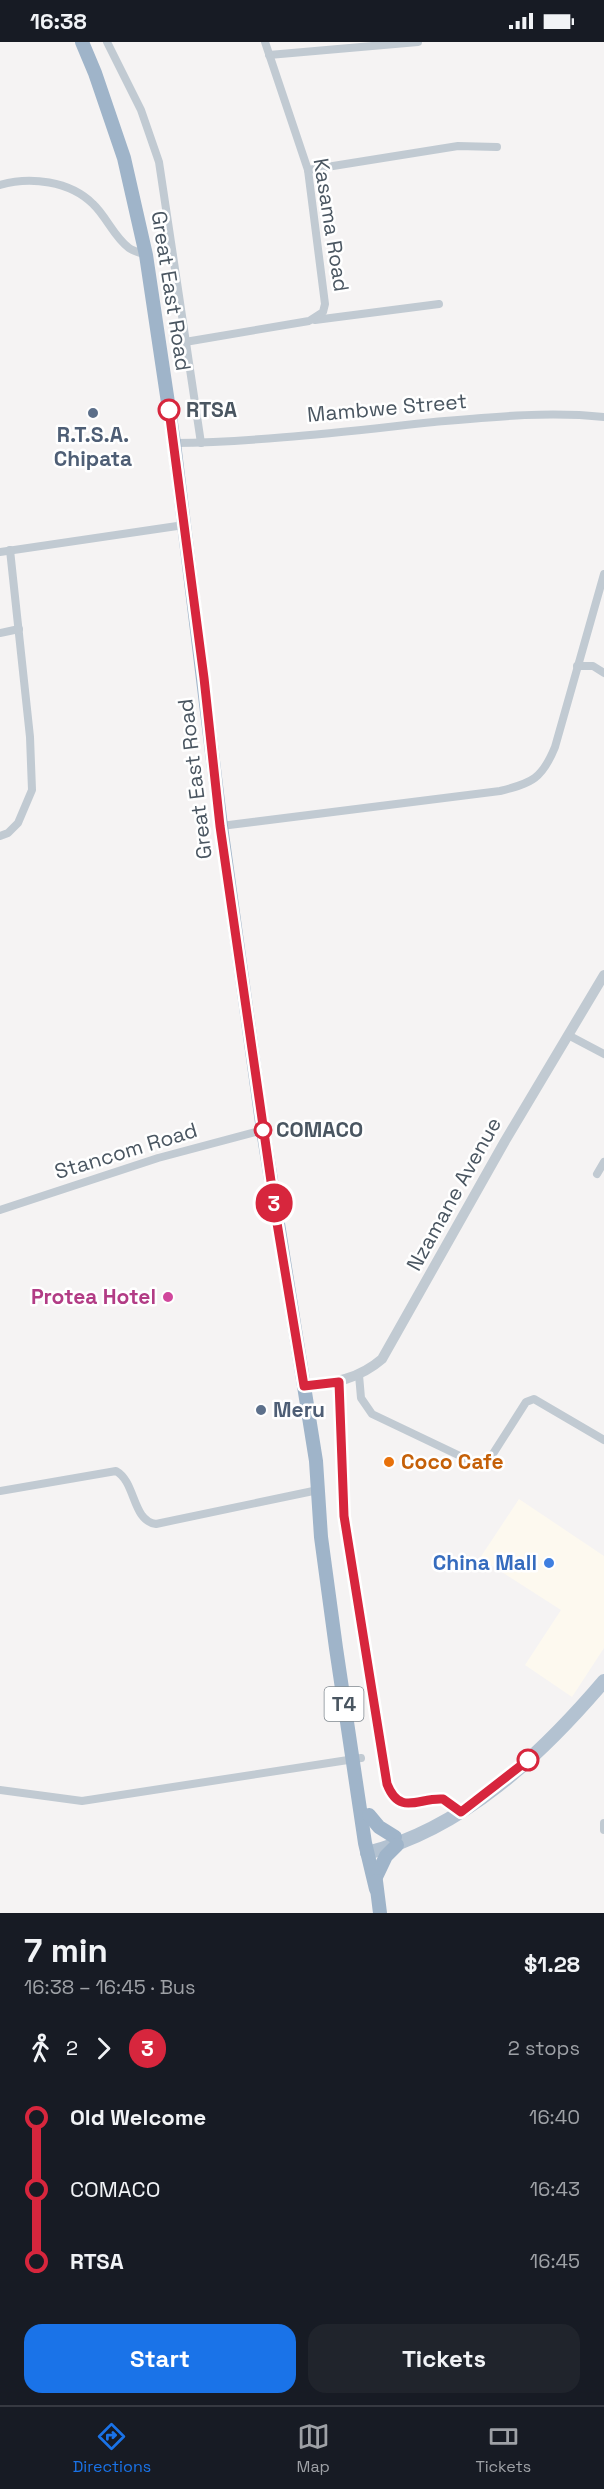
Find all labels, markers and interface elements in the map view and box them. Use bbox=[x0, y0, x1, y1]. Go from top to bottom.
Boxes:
text: 16:38 bbox=[30, 7, 87, 35]
street label: Kasama Road bbox=[308, 156, 355, 294]
street label: Great East Road bbox=[146, 209, 197, 373]
street label: Mambwe Street bbox=[306, 387, 468, 428]
place label: RTSA bbox=[186, 396, 237, 423]
marker: RTSA bbox=[158, 399, 180, 421]
marker: R.T.S.A. Chipata bbox=[86, 406, 100, 420]
place label: R.T.S.A. Chipata bbox=[54, 421, 132, 472]
street label: Great East Road bbox=[171, 697, 218, 861]
street label: Nzamane Avenue bbox=[400, 1112, 507, 1275]
street label: Stancom Road bbox=[51, 1116, 201, 1185]
place label: COMACO bbox=[276, 1116, 363, 1143]
marker: COMACO bbox=[254, 1121, 272, 1139]
line badge: 3 bbox=[254, 1184, 294, 1222]
text: 3 bbox=[268, 1190, 280, 1217]
place label: Protea Hotel bbox=[31, 1283, 156, 1310]
marker: Protea Hotel bbox=[161, 1290, 175, 1304]
place label: Meru bbox=[273, 1396, 325, 1423]
marker: Meru bbox=[254, 1403, 268, 1417]
place label: Coco Cafe bbox=[401, 1448, 504, 1475]
marker: Coco Cafe bbox=[382, 1455, 396, 1469]
place label: China Mall bbox=[433, 1549, 537, 1576]
marker: China Mall bbox=[542, 1556, 556, 1570]
road number: T4 bbox=[324, 1687, 364, 1721]
unlabelled marker bbox=[517, 1749, 539, 1771]
text: 7 min bbox=[24, 1930, 108, 1972]
text: $1.28 bbox=[524, 1950, 580, 1978]
text: 16:38 – 16:45 · Bus bbox=[24, 1974, 196, 2000]
icon: walk bbox=[24, 2032, 57, 2065]
icon: forward bbox=[87, 2032, 120, 2065]
text: 2 bbox=[66, 2035, 78, 2061]
text: 3 bbox=[141, 2035, 154, 2062]
text: 2 stops bbox=[508, 2035, 580, 2061]
text: Old Welcome bbox=[70, 2103, 206, 2131]
text: 16:40 bbox=[529, 2104, 580, 2130]
text: COMACO bbox=[70, 2175, 160, 2203]
text: 16:43 bbox=[530, 2176, 580, 2202]
text: RTSA bbox=[70, 2247, 124, 2275]
text: 16:45 bbox=[530, 2248, 580, 2274]
button: Start bbox=[24, 2324, 296, 2393]
button: Tickets bbox=[308, 2324, 580, 2393]
tab: Directions bbox=[73, 2420, 151, 2477]
tab: Map bbox=[297, 2420, 330, 2477]
tab: Tickets bbox=[475, 2420, 531, 2477]

